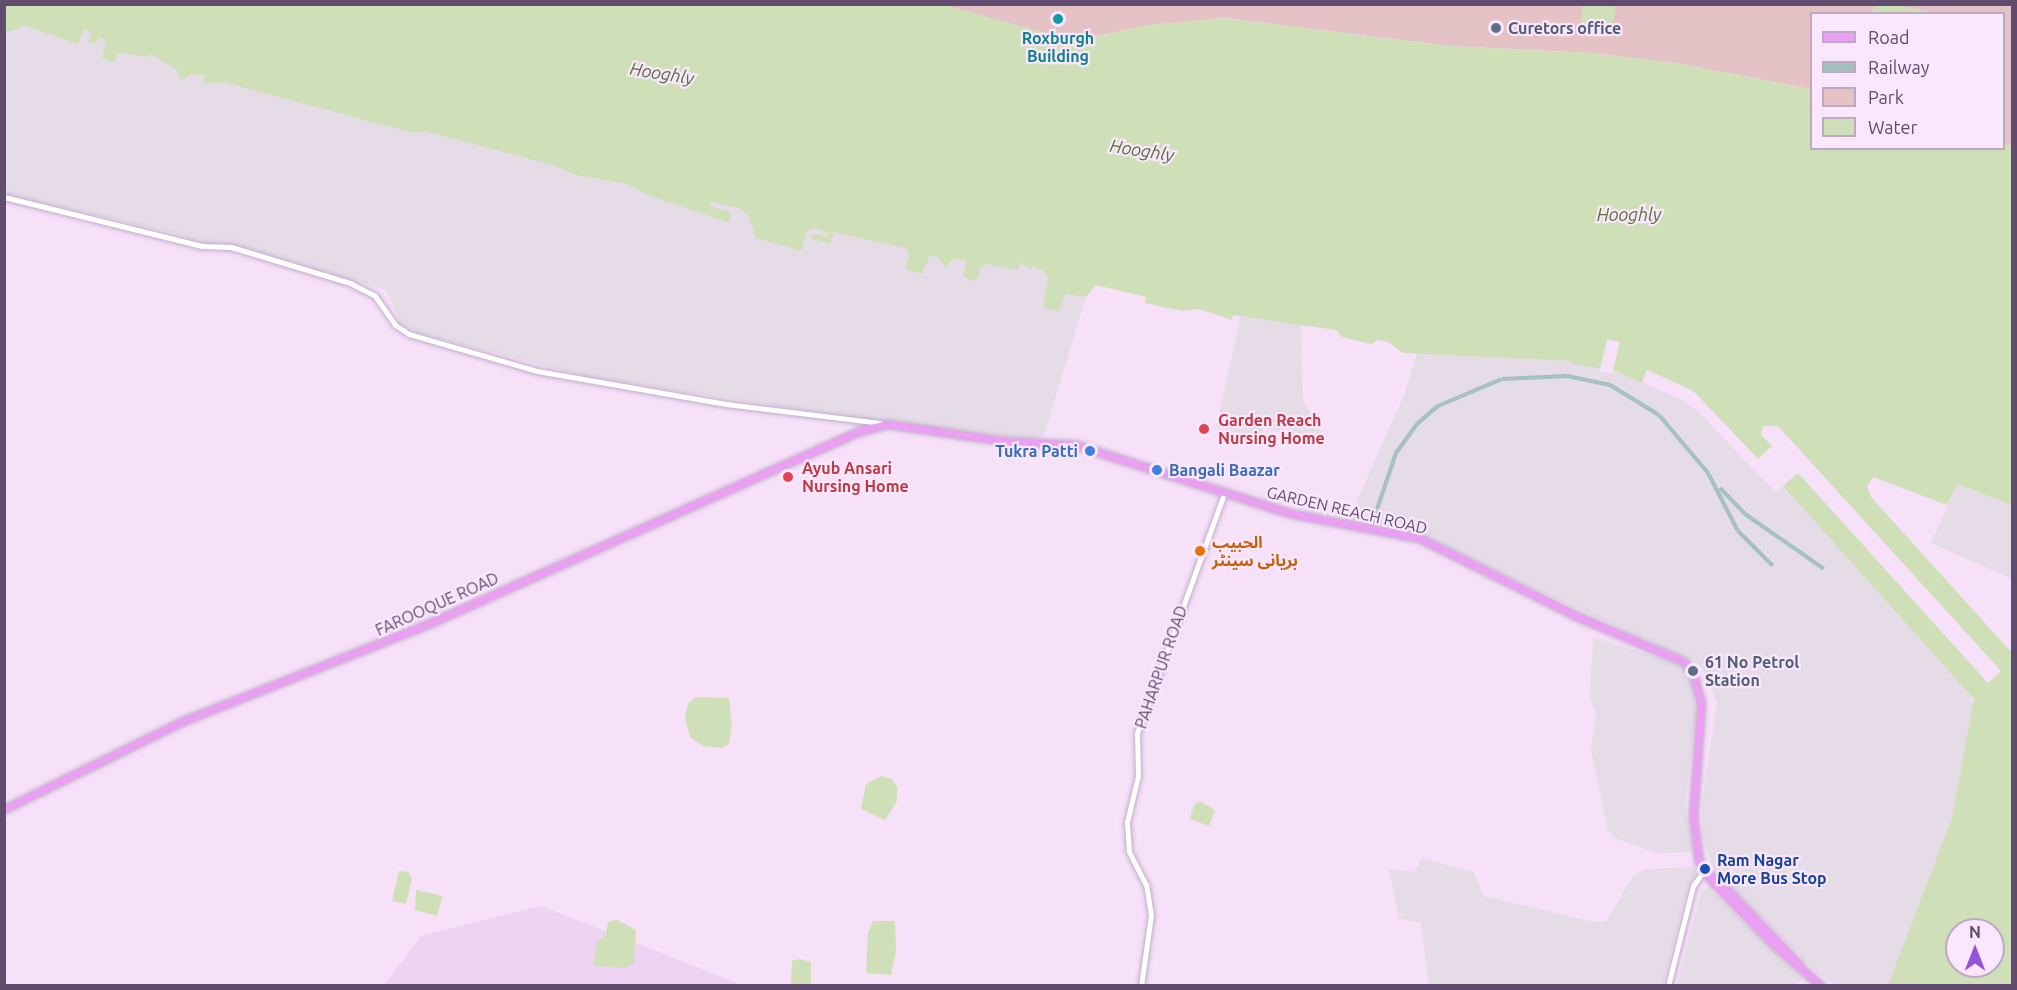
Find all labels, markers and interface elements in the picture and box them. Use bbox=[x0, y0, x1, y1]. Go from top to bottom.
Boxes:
marker: Roxburgh Building bbox=[1051, 12, 1065, 26]
legend bbox=[1810, 12, 2005, 150]
place label: Curetors office bbox=[1508, 18, 1621, 38]
marker: Curetors office bbox=[1489, 21, 1503, 35]
text: Road bbox=[1868, 27, 1910, 47]
place label: Roxburgh Building bbox=[1022, 28, 1094, 66]
water label: Hooghly bbox=[628, 57, 696, 89]
text: Railway bbox=[1868, 57, 1929, 77]
text: Park bbox=[1868, 87, 1904, 107]
text: Water bbox=[1868, 117, 1917, 137]
water label: Hooghly bbox=[1108, 134, 1176, 166]
water label: Hooghly bbox=[1597, 203, 1661, 225]
place label: Garden Reach Nursing Home bbox=[1218, 410, 1325, 448]
marker: Garden Reach Nursing Home bbox=[1195, 420, 1213, 438]
place label: Tukra Patti bbox=[995, 441, 1078, 461]
marker: Tukra Patti bbox=[1083, 444, 1097, 458]
place label: Ayub Ansari Nursing Home bbox=[802, 458, 909, 496]
place label: Bangali Baazar bbox=[1169, 460, 1280, 480]
marker: Bangali Baazar bbox=[1150, 463, 1164, 477]
marker: Ayub Ansari Nursing Home bbox=[779, 468, 797, 486]
street label: GARDEN REACH ROAD bbox=[1265, 482, 1429, 538]
place label: الحبیب بریانی سینٹر bbox=[1212, 532, 1298, 570]
marker: الحبیب بریانی سینٹر bbox=[1193, 544, 1207, 558]
street label: FAROOQUE ROAD bbox=[372, 568, 502, 640]
street label: PAHARPUR ROAD bbox=[1131, 603, 1191, 731]
place label: 61 No Petrol Station bbox=[1705, 652, 1799, 690]
marker: 61 No Petrol Station bbox=[1686, 664, 1700, 678]
place label: Ram Nagar More Bus Stop bbox=[1717, 850, 1827, 888]
marker: Ram Nagar More Bus Stop bbox=[1698, 862, 1712, 876]
north arrow bbox=[1945, 918, 2005, 978]
text: N bbox=[1969, 923, 1981, 941]

